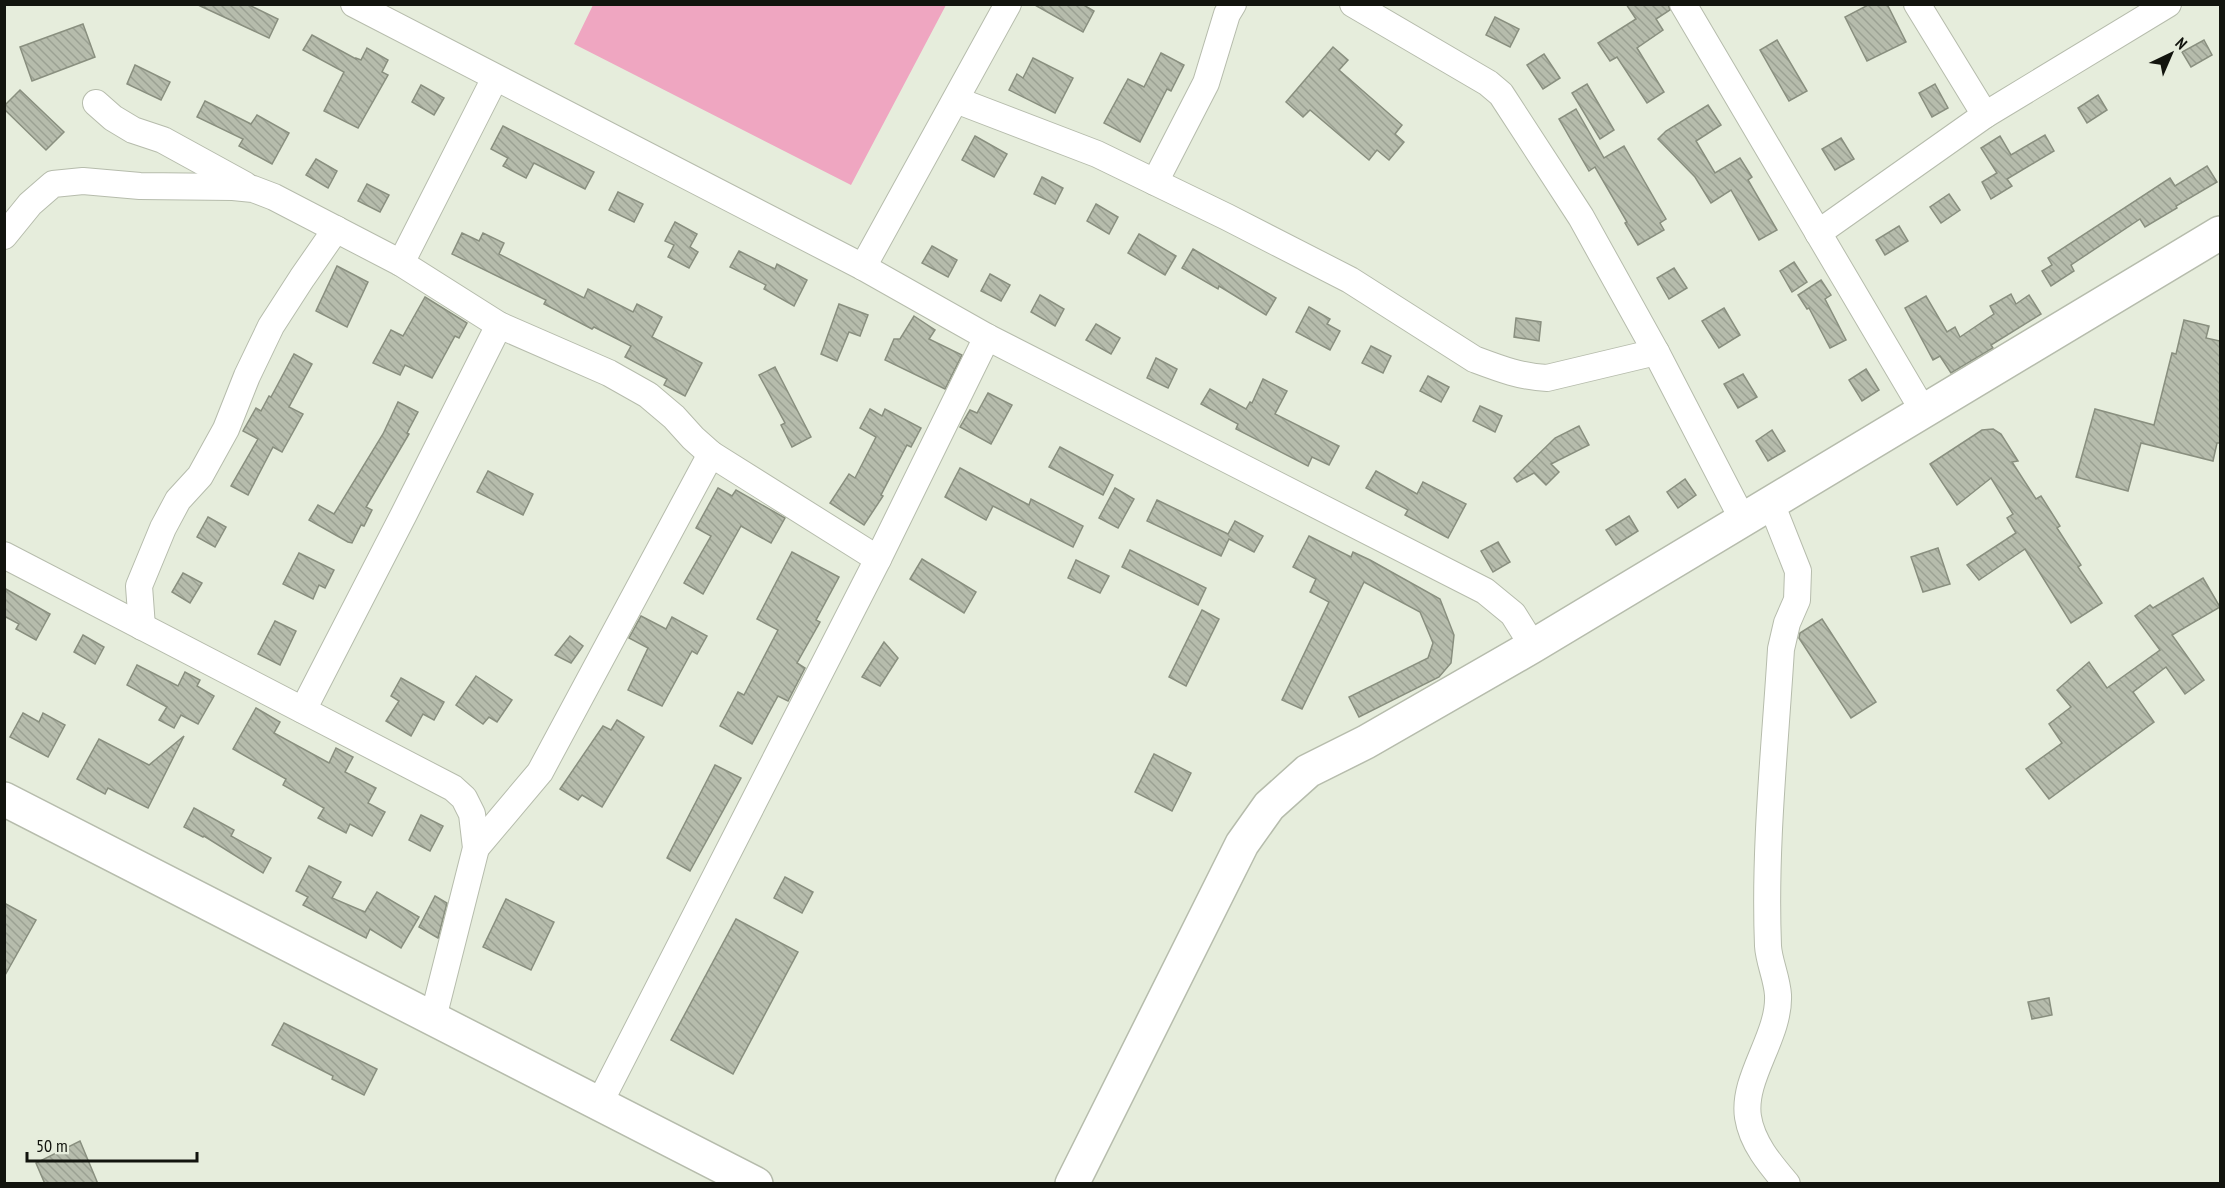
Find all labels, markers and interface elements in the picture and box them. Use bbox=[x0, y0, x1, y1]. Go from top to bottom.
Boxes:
north arrow bbox=[2141, 24, 2201, 84]
text: N bbox=[2171, 33, 2191, 53]
scale bar bbox=[27, 1125, 196, 1163]
text: 50 m bbox=[36, 1134, 68, 1157]

